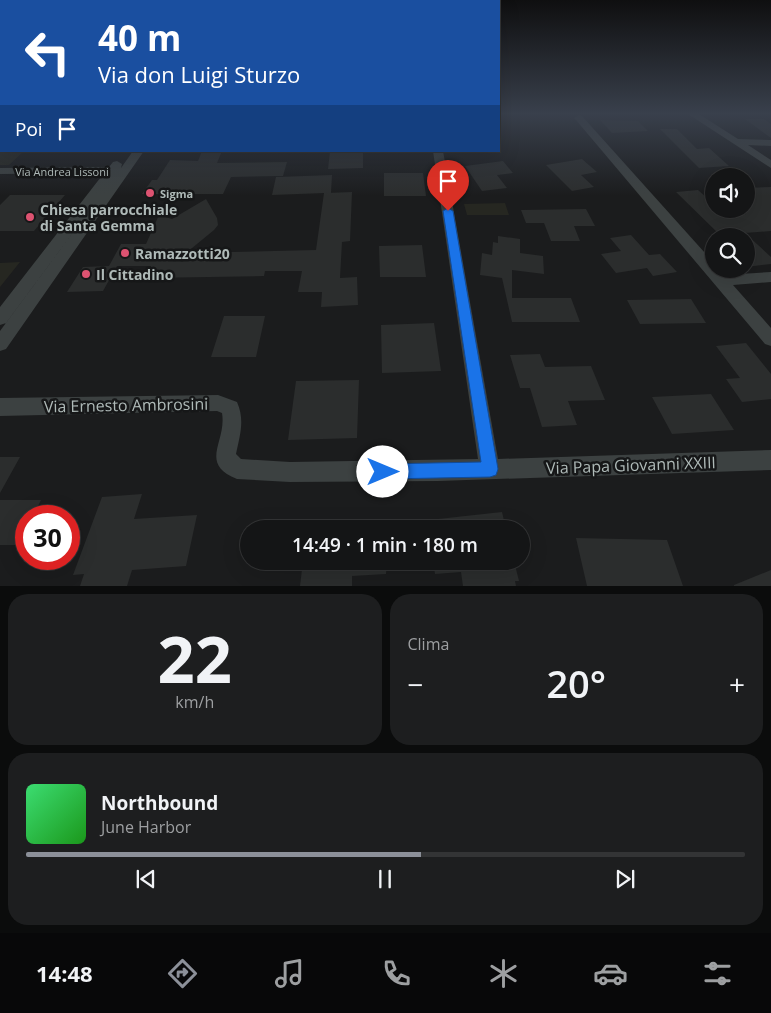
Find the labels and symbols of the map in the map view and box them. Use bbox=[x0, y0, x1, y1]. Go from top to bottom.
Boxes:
pin bbox=[427, 160, 469, 211]
street label: Via Andrea Lissoni bbox=[15, 164, 109, 179]
place label: Sigma bbox=[160, 186, 193, 201]
marker: Sigma bbox=[144, 187, 156, 199]
place label: Chiesa parrocchiale di Santa Gemma bbox=[40, 200, 177, 235]
marker: Chiesa parrocchiale di Santa Gemma bbox=[24, 211, 36, 223]
place label: Ramazzotti20 bbox=[135, 244, 230, 263]
marker: Ramazzotti20 bbox=[119, 247, 131, 259]
place label: Il Cittadino bbox=[96, 265, 174, 284]
marker: Il Cittadino bbox=[80, 268, 92, 280]
street label: Via Ernesto Ambrosini bbox=[44, 393, 208, 417]
position arrow bbox=[356, 445, 408, 497]
street label: Via Papa Giovanni XXIII bbox=[546, 451, 716, 479]
speed limit sign: 30 bbox=[15, 505, 80, 570]

